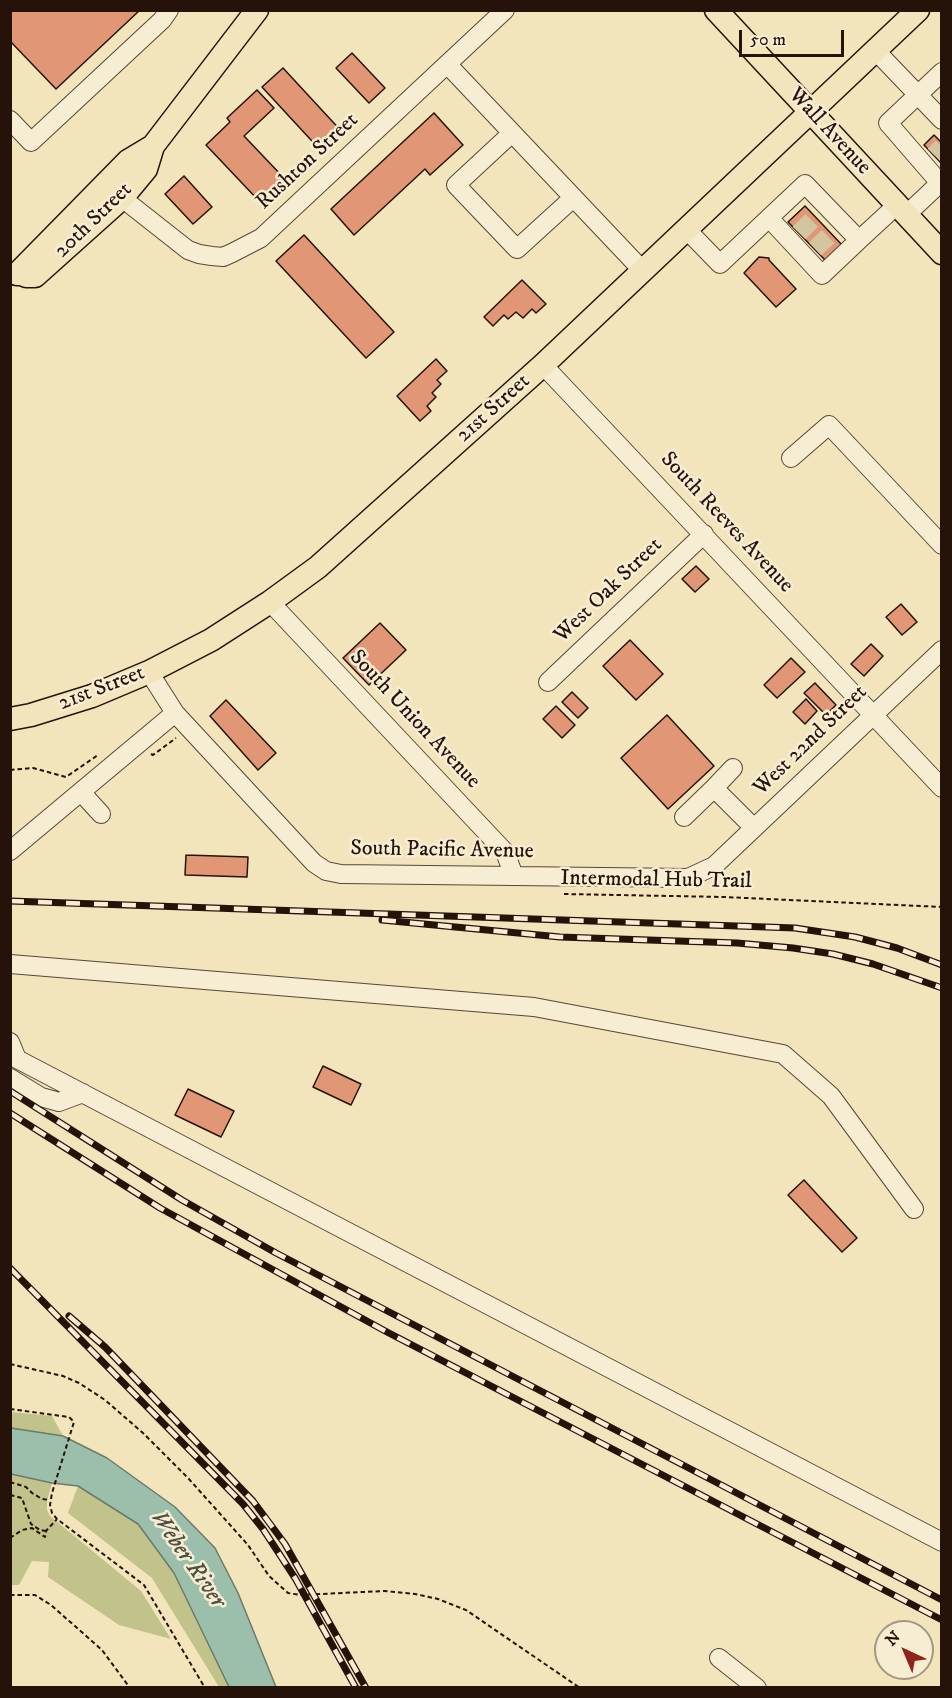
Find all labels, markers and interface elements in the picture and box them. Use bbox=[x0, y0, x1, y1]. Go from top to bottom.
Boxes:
scale bar bbox=[742, 18, 847, 56]
text: 50 m bbox=[750, 29, 786, 51]
street label: Wall Avenue bbox=[782, 83, 876, 181]
street label: Rushton Street bbox=[251, 108, 365, 216]
street label: 20th Street bbox=[50, 177, 138, 265]
street label: 21st Street bbox=[452, 369, 536, 449]
street label: South Reeves Avenue bbox=[654, 447, 798, 599]
street label: West Oak Street bbox=[550, 533, 668, 649]
street label: South Union Avenue bbox=[343, 645, 485, 795]
street label: 21st Street bbox=[55, 661, 149, 717]
street label: West 22nd Street bbox=[749, 680, 873, 802]
street label: South Pacific Avenue bbox=[350, 836, 534, 866]
street label: Intermodal Hub Trail bbox=[560, 866, 752, 896]
water label: Weber River bbox=[143, 1506, 231, 1614]
north arrow bbox=[874, 1620, 934, 1680]
text: N bbox=[881, 1627, 905, 1650]

